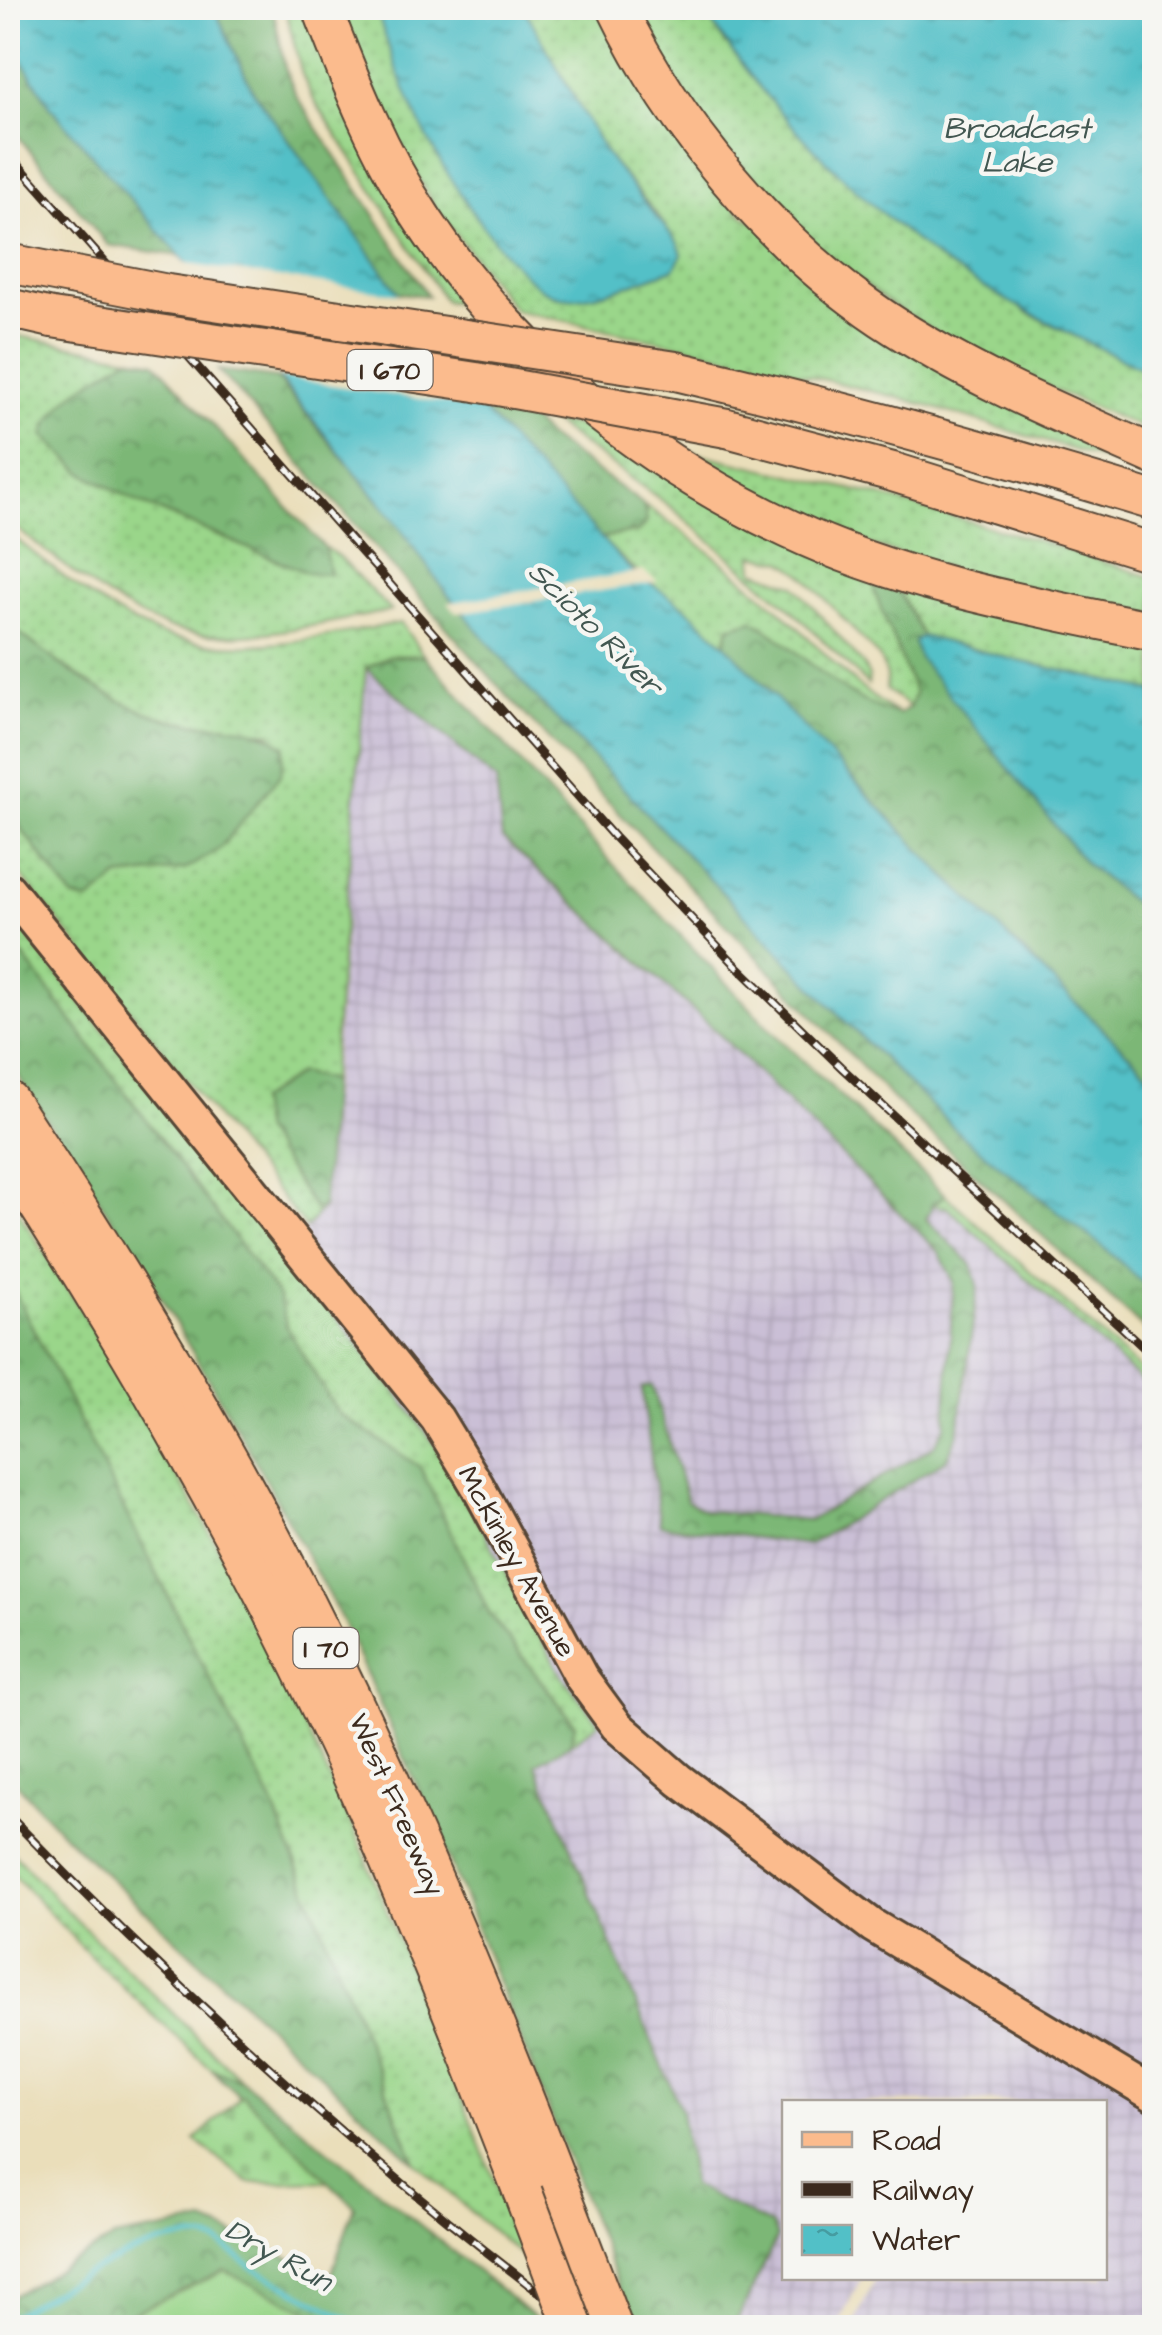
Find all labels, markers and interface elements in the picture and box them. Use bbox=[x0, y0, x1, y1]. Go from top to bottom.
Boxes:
water label: Broadcast Lake bbox=[944, 108, 1093, 184]
road number: I 670 bbox=[348, 350, 432, 390]
water label: Scioto River bbox=[519, 552, 674, 708]
street label: McKinley Avenue bbox=[446, 1459, 585, 1665]
road number: I 70 bbox=[294, 1628, 358, 1668]
street label: West Freeway bbox=[337, 1707, 454, 1903]
legend bbox=[782, 2100, 1107, 2280]
text: Road bbox=[872, 2120, 941, 2162]
text: Railway bbox=[872, 2170, 974, 2213]
water label: Dry Run bbox=[217, 2209, 342, 2305]
text: Water bbox=[872, 2220, 960, 2262]

